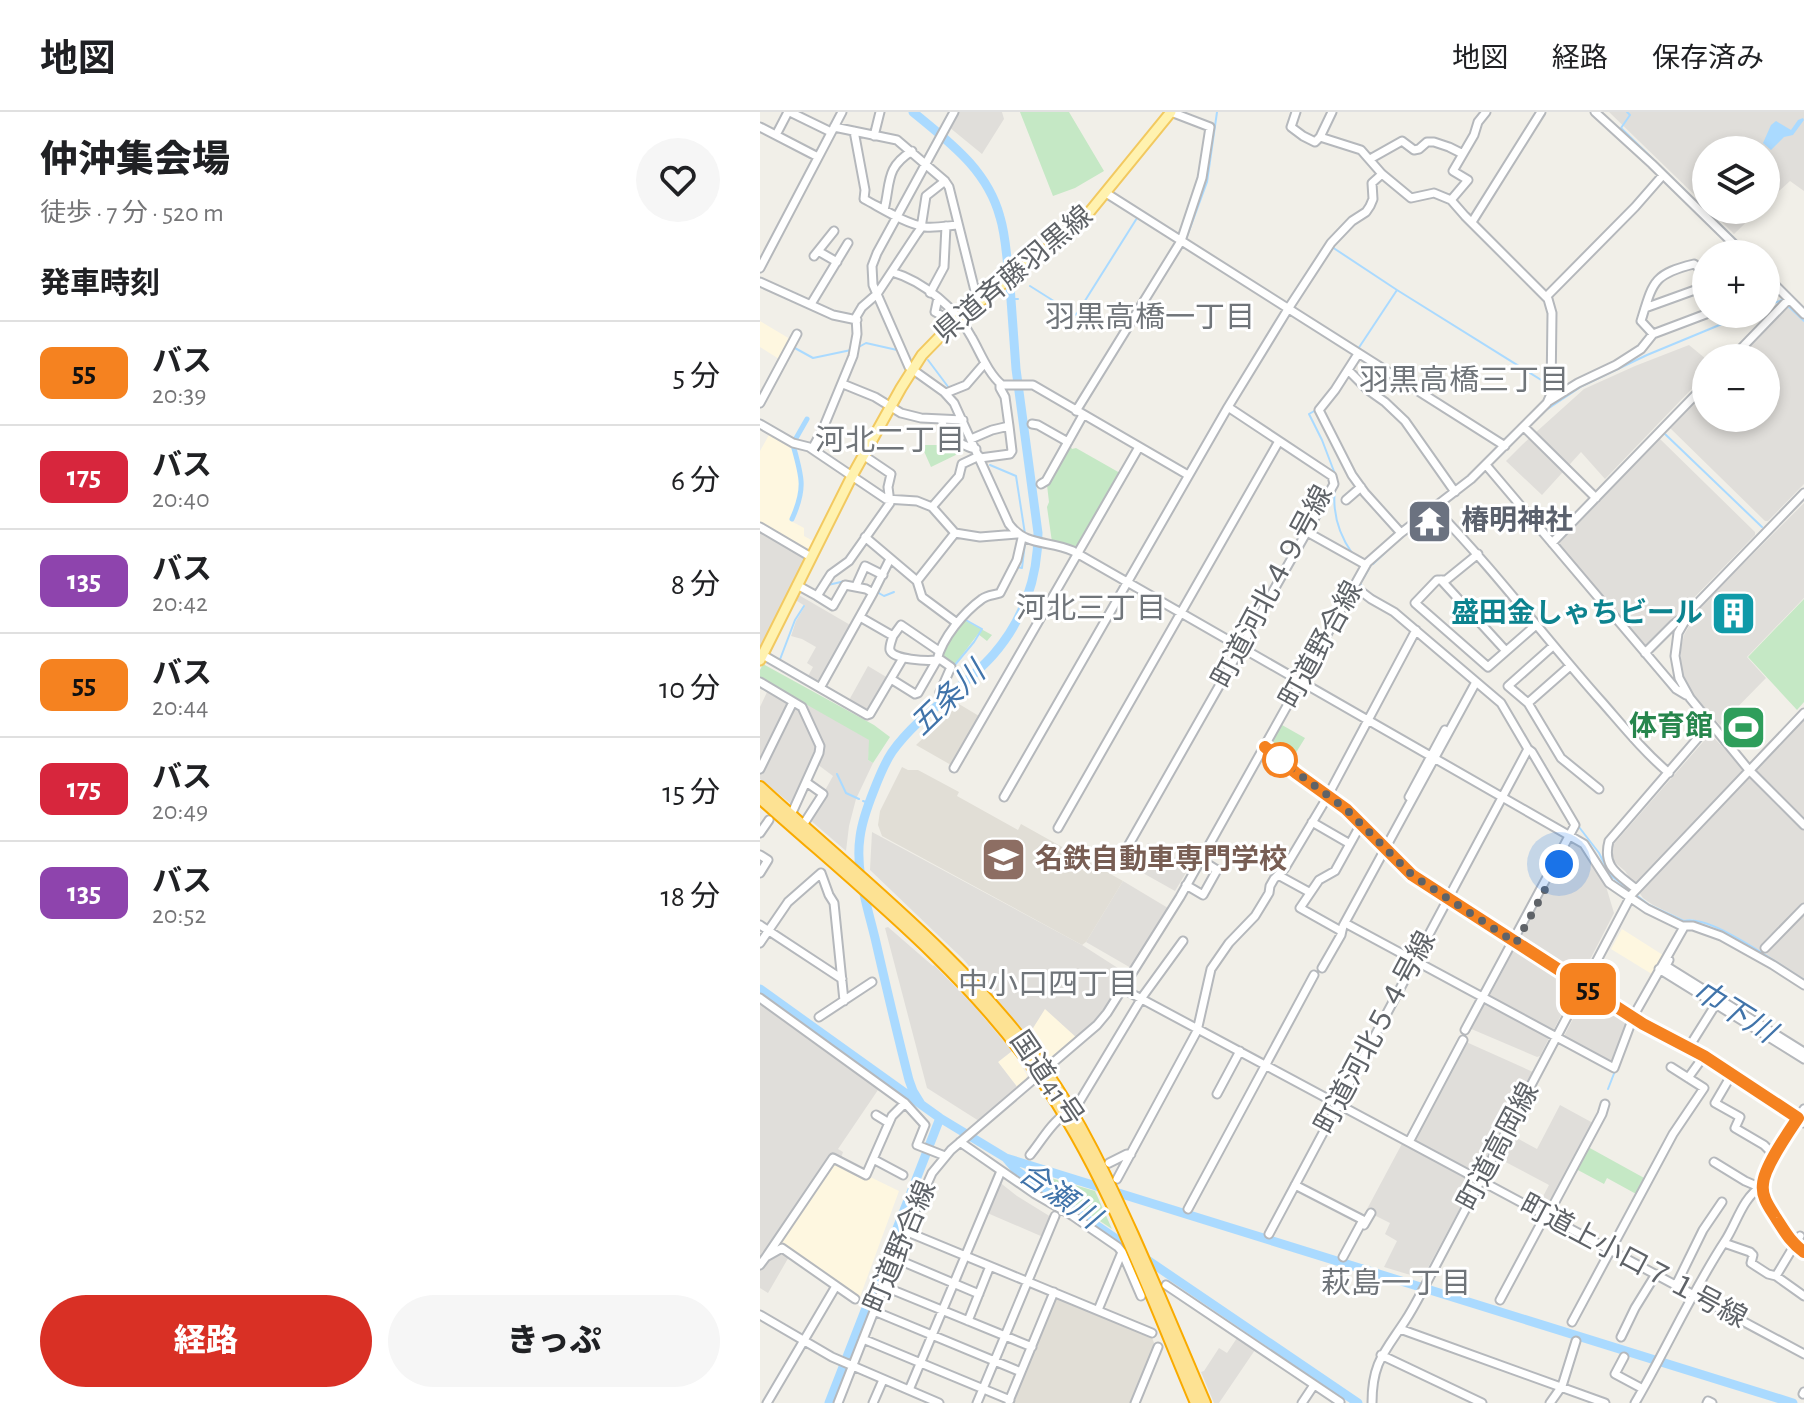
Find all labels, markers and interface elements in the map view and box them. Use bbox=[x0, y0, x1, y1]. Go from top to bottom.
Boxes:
text: 地図 bbox=[40, 41, 116, 79]
text: 地図 bbox=[1452, 45, 1508, 73]
text: 経路 bbox=[1552, 45, 1608, 73]
text: 保存済み bbox=[1652, 45, 1764, 73]
map controls bbox=[1692, 136, 1780, 432]
button: layers bbox=[1692, 136, 1780, 224]
button: heart bbox=[636, 138, 720, 222]
text: 仲沖集会場 bbox=[40, 142, 230, 180]
text: 徒歩 · 7 分 · 520 m bbox=[40, 200, 224, 226]
street label: 県道斉藤羽黒線 bbox=[929, 200, 1098, 349]
button: + bbox=[1692, 240, 1780, 328]
text: 発車時刻 bbox=[40, 269, 160, 299]
district label: 羽黒高橋一丁目 bbox=[1045, 301, 1255, 333]
button: − bbox=[1692, 344, 1780, 432]
text: バス bbox=[152, 347, 212, 377]
text: 55 bbox=[72, 359, 96, 387]
text: 5 分 bbox=[673, 362, 720, 392]
district label: 羽黒高橋三丁目 bbox=[1359, 364, 1569, 396]
text: 20:39 bbox=[152, 382, 206, 408]
district label: 河北二丁目 bbox=[815, 425, 965, 456]
text: バス bbox=[152, 451, 212, 481]
text: 175 bbox=[67, 463, 101, 491]
text: 6 分 bbox=[671, 466, 720, 496]
street label: 町道河北４９号線 bbox=[1206, 481, 1338, 692]
text: 20:40 bbox=[152, 486, 210, 512]
temple icon: 椿明神社 bbox=[1406, 497, 1454, 545]
place label: 椿明神社 bbox=[1461, 505, 1573, 535]
text: バス bbox=[152, 555, 212, 585]
text: 135 bbox=[67, 567, 101, 595]
text: 8 分 bbox=[671, 570, 720, 600]
street label: 町道野合線 bbox=[1274, 576, 1368, 713]
text: 20:42 bbox=[152, 590, 208, 616]
building icon: 盛田金しゃちビール bbox=[1710, 590, 1758, 638]
district label: 河北三丁目 bbox=[1016, 593, 1166, 624]
place label: 盛田金しゃちビール bbox=[1451, 598, 1703, 628]
water label: 五条川 bbox=[904, 653, 993, 741]
text: バス bbox=[152, 659, 212, 689]
text: 55 bbox=[72, 671, 96, 699]
text: 10 分 bbox=[659, 674, 720, 704]
text: 20:44 bbox=[152, 694, 209, 720]
sports icon: 体育館 bbox=[1720, 703, 1768, 751]
place label: 体育館 bbox=[1629, 711, 1713, 741]
unlabelled marker bbox=[1263, 743, 1297, 777]
text: バス bbox=[152, 763, 212, 793]
text: 175 bbox=[67, 775, 101, 803]
text: 15 分 bbox=[662, 778, 720, 808]
text: 20:49 bbox=[152, 798, 208, 824]
school or university icon: 名鉄自動車専門学校 bbox=[980, 836, 1028, 884]
place label: 名鉄自動車専門学校 bbox=[1035, 844, 1287, 874]
your location bbox=[1539, 844, 1579, 884]
text: バス bbox=[152, 867, 212, 897]
text: 135 bbox=[67, 879, 101, 907]
text: 18 分 bbox=[661, 882, 720, 912]
text: 20:52 bbox=[152, 902, 206, 928]
street label: 町道河北５４号線 bbox=[1309, 927, 1441, 1138]
line badge: 55 bbox=[1552, 963, 1624, 1015]
district label: 中小口四丁目 bbox=[958, 968, 1138, 1000]
water label: 巾下川 bbox=[1688, 974, 1784, 1050]
text: 55 bbox=[1576, 975, 1600, 1003]
street label: 国道41号 bbox=[1004, 1026, 1089, 1131]
street label: 町道高岡線 bbox=[1452, 1078, 1544, 1215]
water label: 合瀬川 bbox=[1014, 1156, 1108, 1236]
street label: 町道野合線 bbox=[859, 1176, 941, 1317]
street label: 町道上小口７１号線 bbox=[1515, 1189, 1752, 1334]
district label: 萩島一丁目 bbox=[1321, 1267, 1471, 1299]
button: 経路 bbox=[40, 1295, 372, 1387]
button: きっぷ bbox=[388, 1295, 720, 1387]

